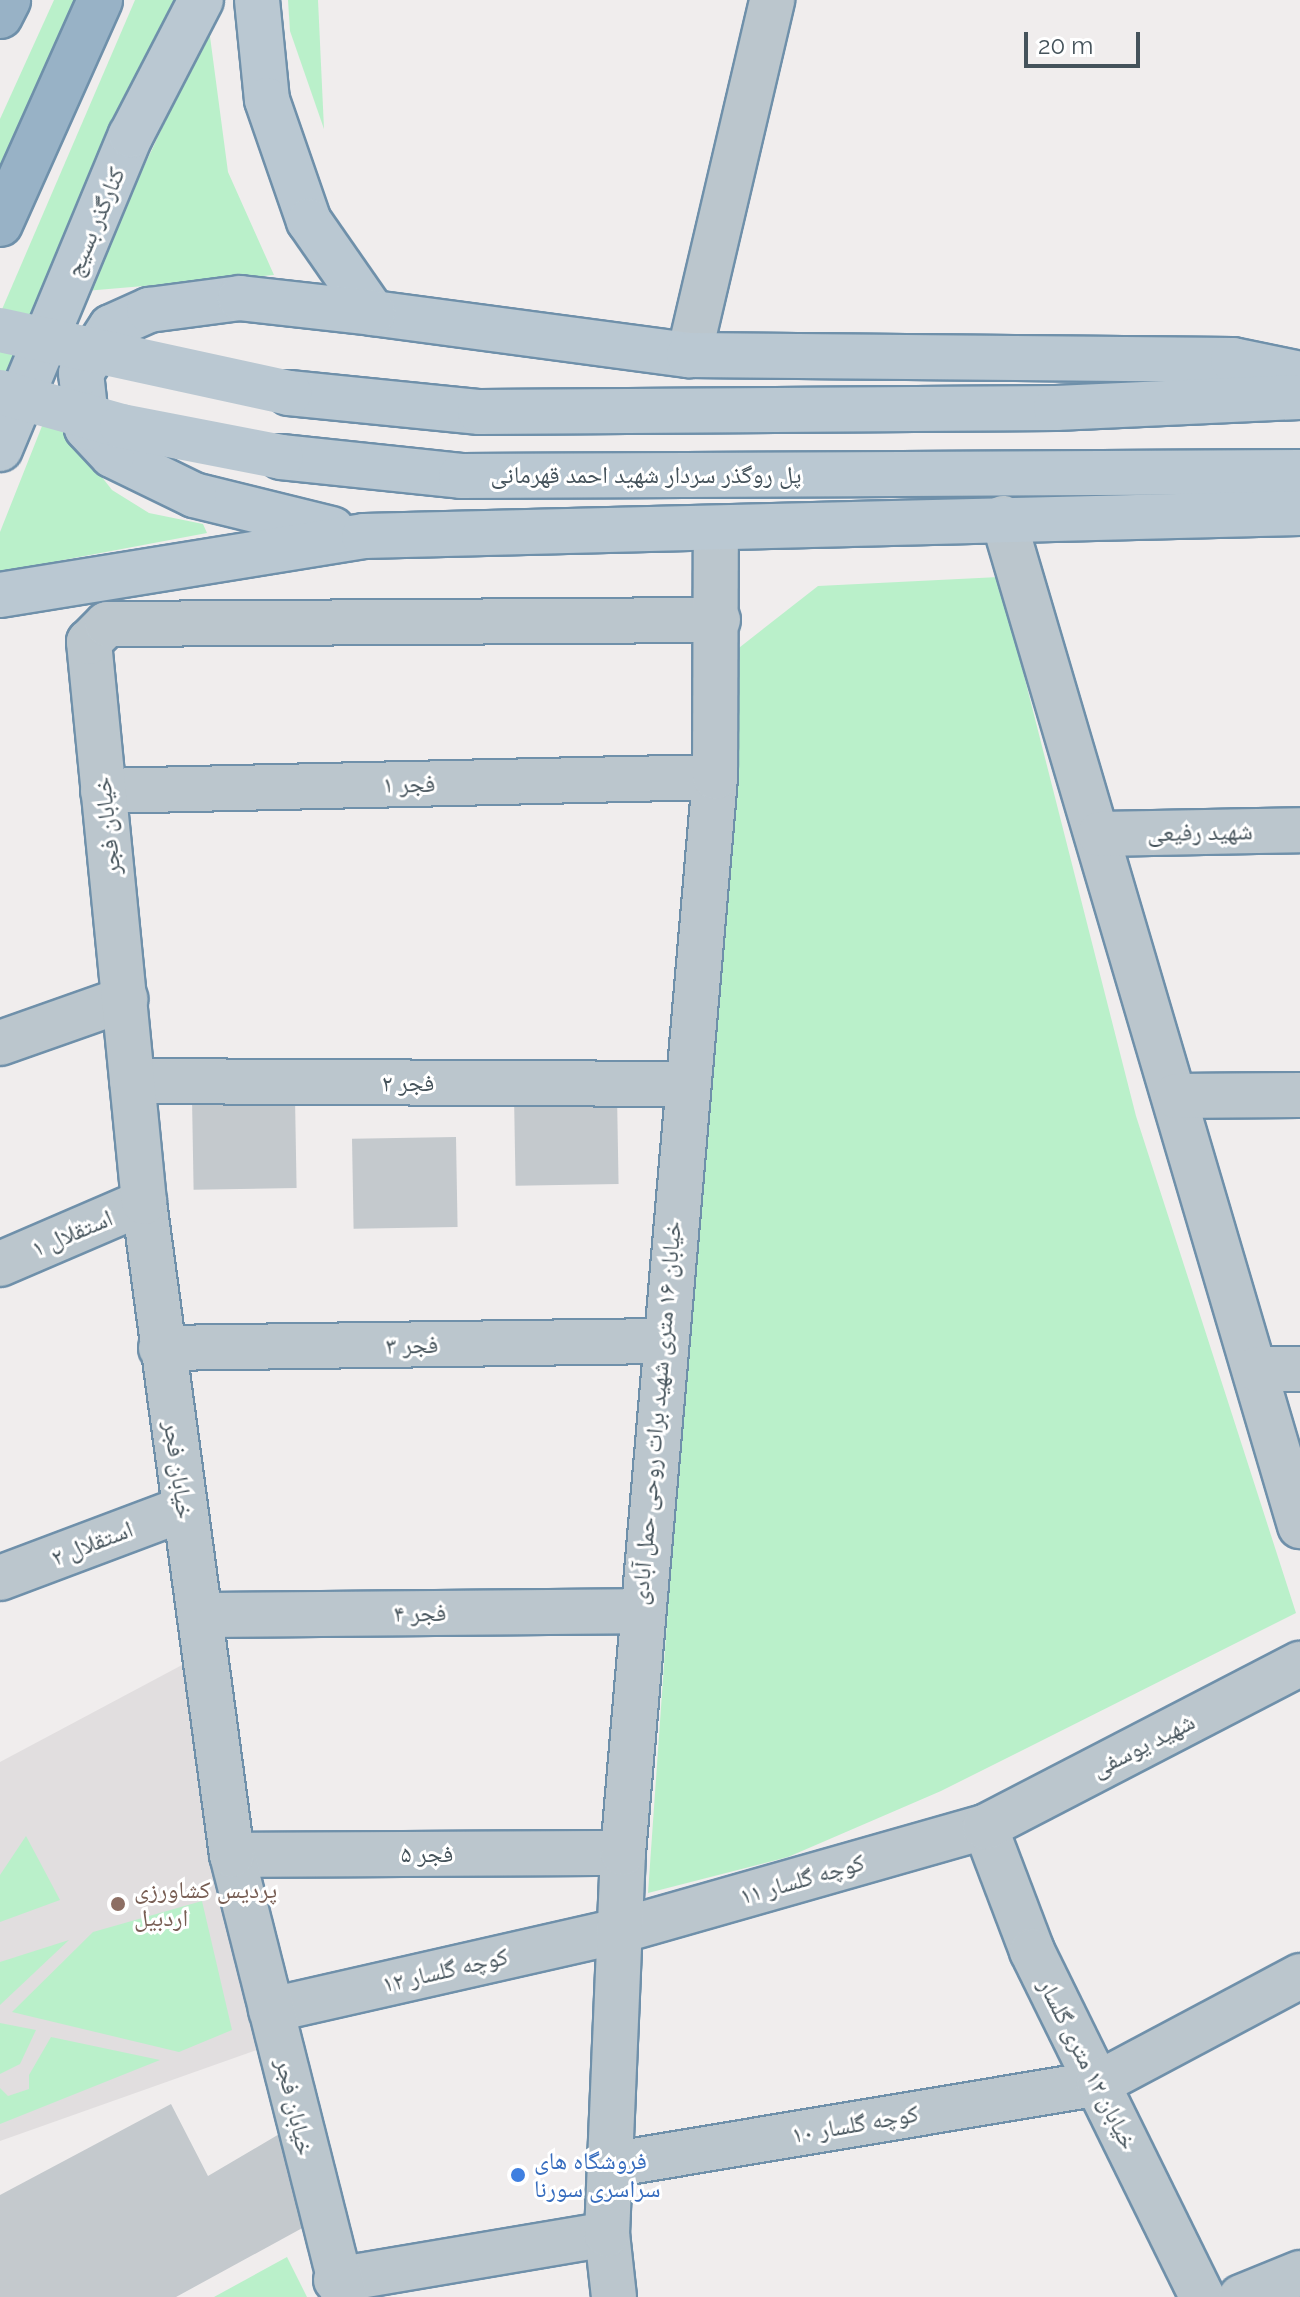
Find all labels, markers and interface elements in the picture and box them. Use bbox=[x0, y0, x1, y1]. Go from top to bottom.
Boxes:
scale bar bbox=[1028, 16, 1144, 66]
text: 20 m bbox=[1038, 31, 1093, 60]
street label: کنارگذر بسیج bbox=[59, 163, 131, 281]
street label: پل روگذر سردار شهید احمد قهرمانی bbox=[491, 461, 801, 489]
street label: فجر ۱ bbox=[382, 769, 436, 799]
street label: خیابان فجر bbox=[88, 775, 126, 877]
street label: شهید رفیعی bbox=[1147, 817, 1253, 847]
street label: فجر ۲ bbox=[382, 1069, 434, 1097]
street label: استقلال ۱ bbox=[27, 1203, 117, 1263]
street label: خیابان ۱۶ متری شهید برات روحی حمل آبادی bbox=[625, 1220, 687, 1606]
street label: فجر ۳ bbox=[385, 1330, 439, 1360]
street label: خیابان فجر bbox=[158, 1419, 200, 1521]
street label: استقلال ۲ bbox=[47, 1514, 137, 1572]
street label: فجر ۴ bbox=[393, 1598, 447, 1628]
street label: شهید یوسفی bbox=[1087, 1707, 1199, 1783]
street label: فجر ۵ bbox=[401, 1840, 453, 1868]
street label: کوچه گلسار ۱۱ bbox=[736, 1847, 868, 1911]
place label: پردیس کشاورزی اردبیل bbox=[134, 1876, 277, 1932]
marker: پردیس کشاورزی اردبیل bbox=[109, 1895, 127, 1913]
street label: کوچه گلسار ۱۲ bbox=[379, 1942, 511, 1998]
street label: خیابان ۱۲ متری گلسار bbox=[1033, 1974, 1143, 2154]
street label: خیابان فجر bbox=[270, 2056, 320, 2158]
street label: کوچه گلسار ۱۰ bbox=[789, 2099, 921, 2149]
place label: فروشگاه های سراسری سورنا bbox=[534, 2147, 661, 2203]
marker: فروشگاه های سراسری سورنا bbox=[509, 2166, 527, 2184]

